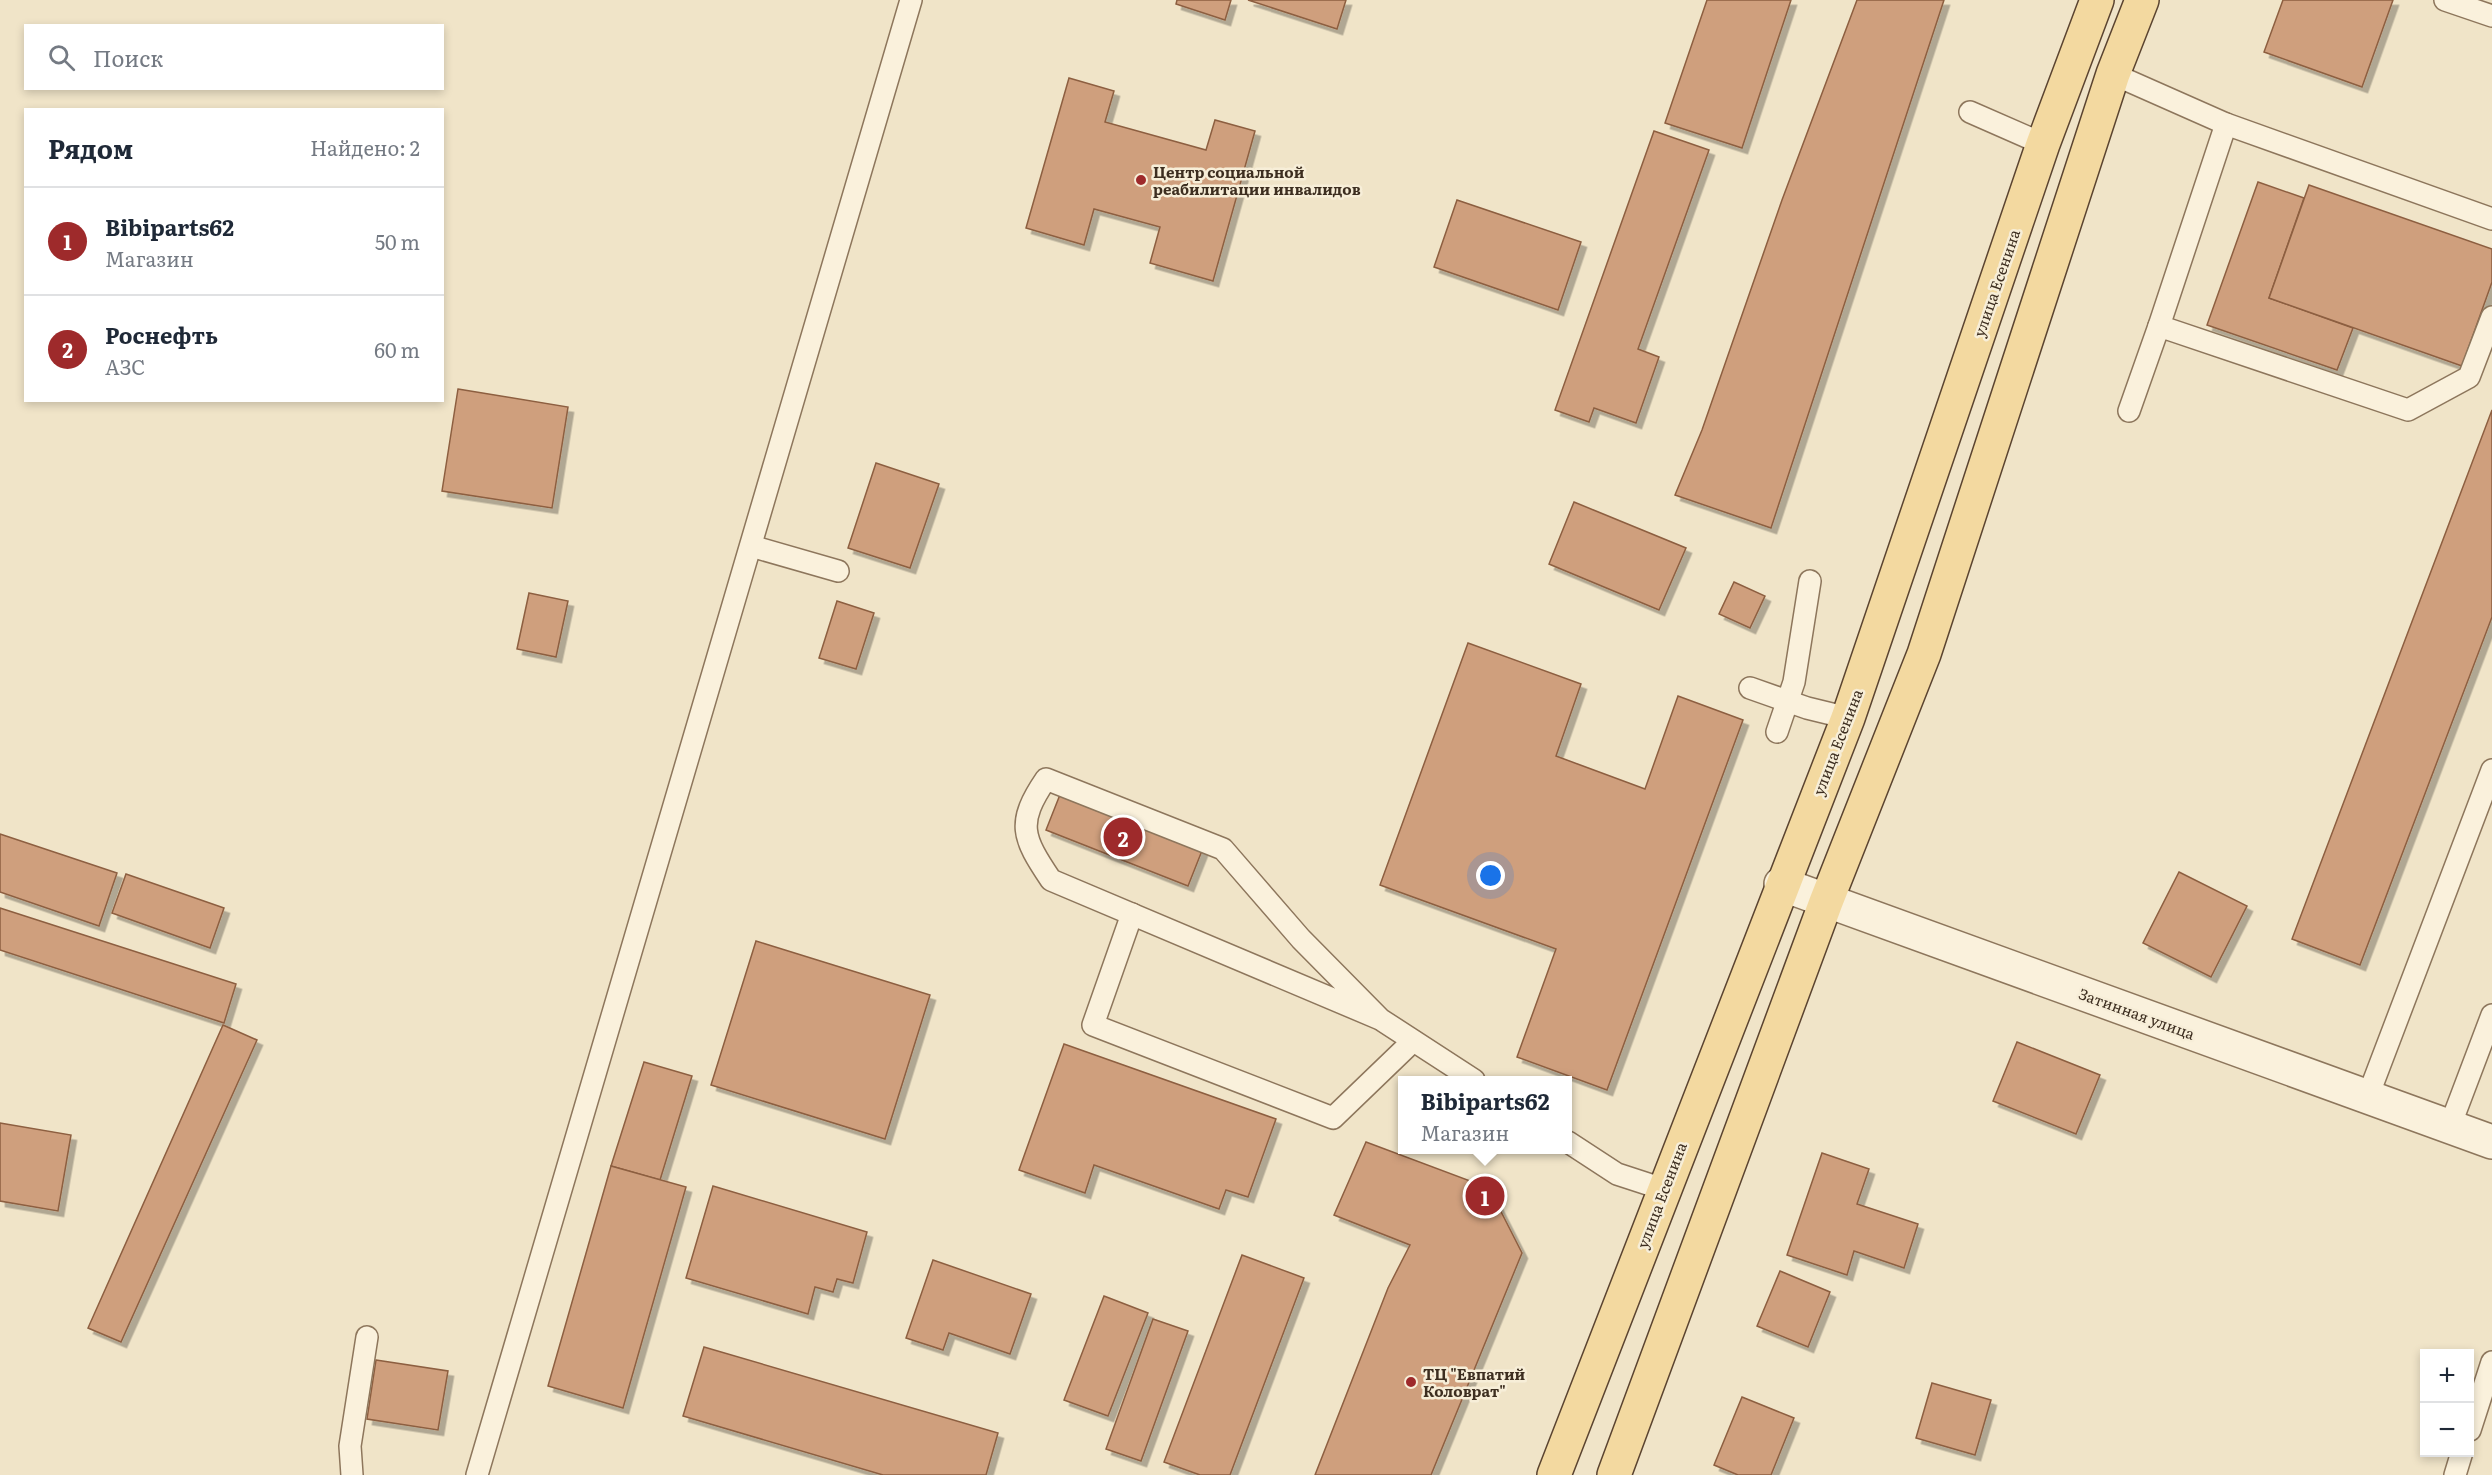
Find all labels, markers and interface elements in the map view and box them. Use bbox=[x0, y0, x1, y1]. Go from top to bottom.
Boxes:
search box bbox=[24, 24, 444, 90]
icon: search bbox=[45, 41, 78, 74]
text: Поиск bbox=[93, 41, 163, 74]
text: Рядом bbox=[48, 128, 133, 167]
text: Найдено: 2 bbox=[310, 132, 420, 162]
place label: Центр социальной реабилитации инвалидов bbox=[1153, 160, 1361, 200]
marker: Центр социальной реабилитации инвалидов bbox=[1134, 173, 1148, 187]
text: Bibiparts62 bbox=[105, 210, 234, 243]
street label: улица Есенина bbox=[1967, 225, 2025, 340]
text: 1 bbox=[63, 226, 72, 256]
text: 50 m bbox=[375, 226, 420, 256]
text: Магазин bbox=[105, 243, 194, 273]
text: Роснефть bbox=[105, 318, 218, 351]
text: 2 bbox=[62, 334, 73, 364]
text: 60 m bbox=[374, 334, 420, 364]
text: АЗС bbox=[105, 351, 145, 381]
street label: улица Есенина bbox=[1806, 685, 1868, 799]
pin: 2 bbox=[1104, 814, 1142, 860]
your location bbox=[1476, 861, 1505, 890]
street label: Затинная улица bbox=[2076, 981, 2199, 1045]
popup bbox=[1398, 1076, 1572, 1154]
text: Bibiparts62 bbox=[1420, 1084, 1550, 1117]
text: Магазин bbox=[1420, 1117, 1509, 1147]
street label: улица Есенина bbox=[1630, 1138, 1692, 1252]
pin: 1 bbox=[1466, 1174, 1504, 1218]
map controls bbox=[2420, 1349, 2474, 1457]
button: + bbox=[2420, 1349, 2474, 1403]
place label: ТЦ "Евпатий Коловрат" bbox=[1423, 1362, 1526, 1402]
marker: ТЦ "Евпатий Коловрат" bbox=[1404, 1375, 1418, 1389]
button: − bbox=[2420, 1403, 2474, 1457]

